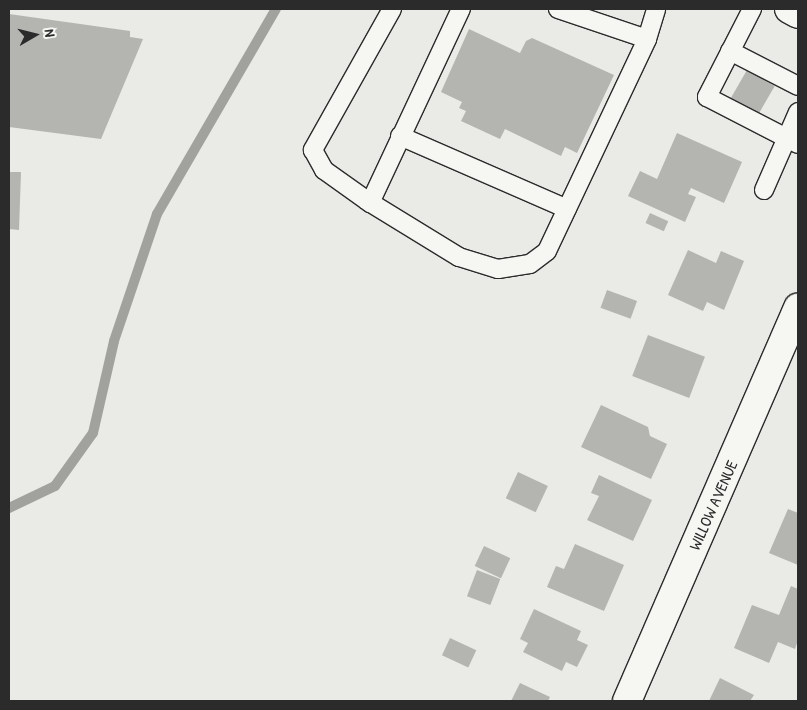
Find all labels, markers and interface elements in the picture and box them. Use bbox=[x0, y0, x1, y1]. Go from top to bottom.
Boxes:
north arrow bbox=[10, 10, 60, 60]
text: N bbox=[40, 28, 60, 38]
street label: WILLOW AVENUE bbox=[685, 457, 741, 553]

